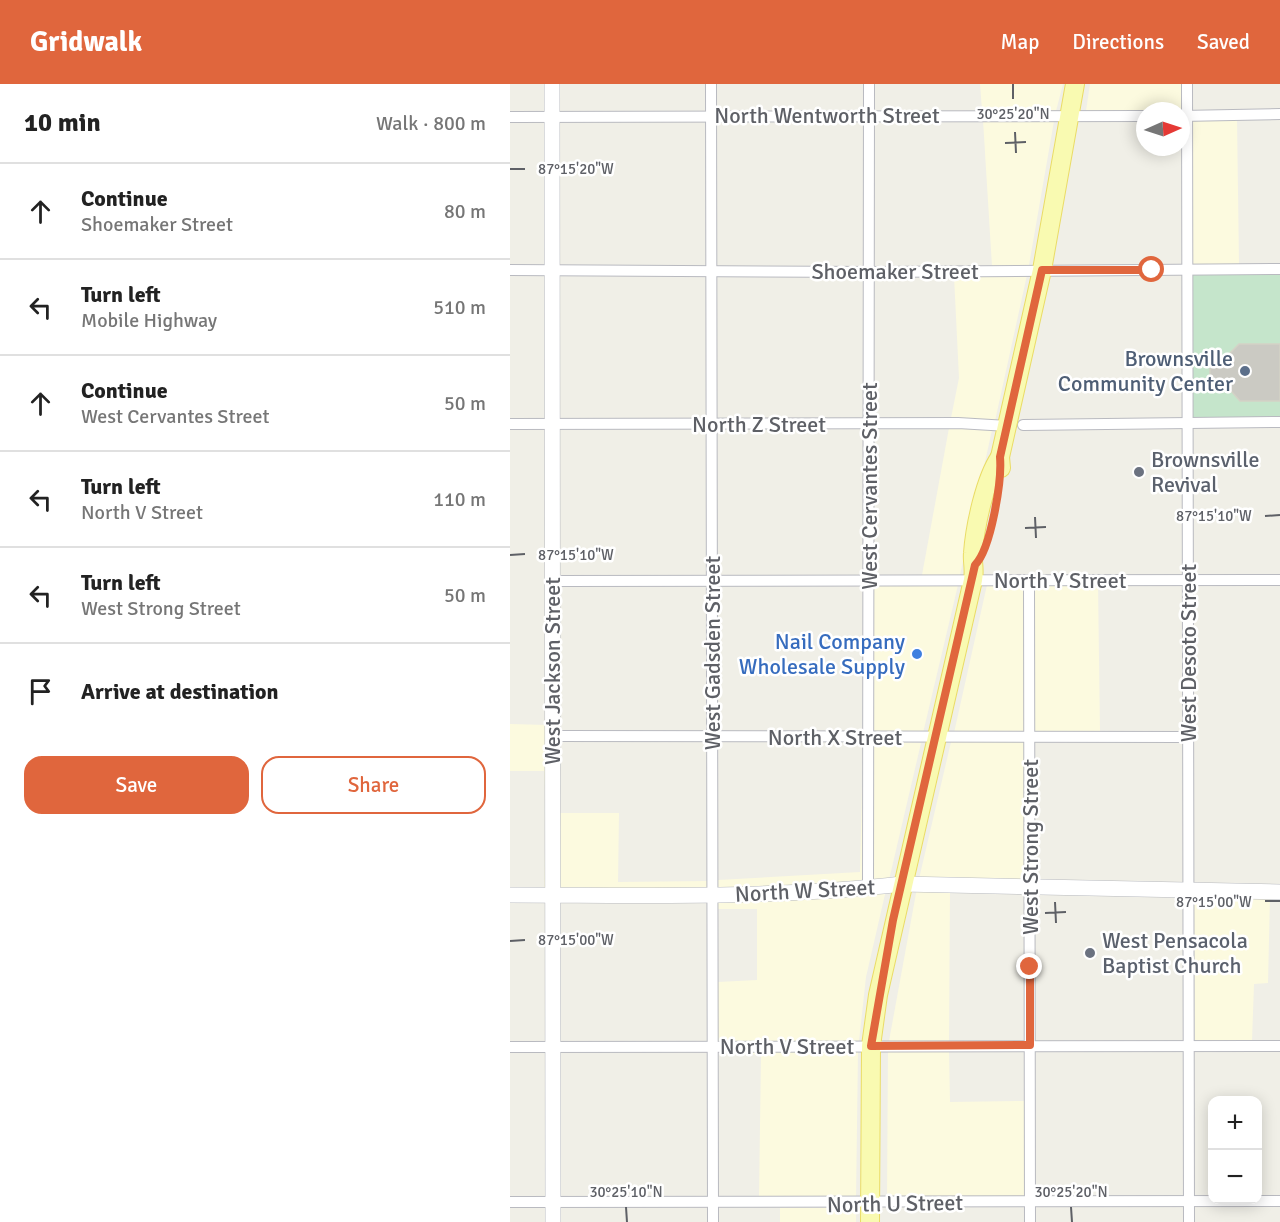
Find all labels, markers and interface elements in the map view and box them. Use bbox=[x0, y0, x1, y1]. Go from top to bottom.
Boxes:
text: Gridwalk bbox=[30, 25, 142, 59]
text: Map bbox=[1001, 29, 1039, 55]
text: Directions bbox=[1072, 29, 1164, 55]
text: Saved bbox=[1197, 29, 1250, 55]
street label: North Wentworth Street bbox=[714, 102, 940, 129]
north arrow bbox=[1136, 102, 1190, 156]
text: 30°25'20"N bbox=[976, 105, 1050, 123]
text: 10 min bbox=[24, 107, 101, 139]
text: Walk · 800 m bbox=[376, 111, 486, 136]
text: 87°15'20"W bbox=[538, 160, 614, 178]
text: Continue bbox=[81, 185, 168, 212]
icon: ahead bbox=[24, 195, 57, 228]
text: 80 m bbox=[444, 199, 486, 224]
text: Shoemaker Street bbox=[81, 212, 233, 237]
route start bbox=[1138, 256, 1164, 282]
street label: Shoemaker Street bbox=[811, 258, 979, 285]
text: Turn left bbox=[81, 281, 161, 308]
icon: left bbox=[24, 291, 57, 324]
text: 510 m bbox=[433, 295, 486, 320]
text: Mobile Highway bbox=[81, 308, 217, 333]
place label: Brownsville Community Center bbox=[1058, 345, 1233, 397]
marker: Brownsville Community Center bbox=[1238, 364, 1252, 378]
text: Continue bbox=[81, 377, 168, 404]
street label: West Cervantes Street bbox=[856, 382, 883, 590]
icon: ahead bbox=[24, 387, 57, 420]
text: 50 m bbox=[444, 391, 486, 416]
text: West Cervantes Street bbox=[81, 404, 269, 429]
street label: North Z Street bbox=[692, 411, 826, 438]
place label: Brownsville Revival bbox=[1151, 446, 1260, 498]
marker: Brownsville Revival bbox=[1132, 465, 1146, 479]
text: Turn left bbox=[81, 473, 161, 500]
icon: left bbox=[24, 483, 57, 516]
text: 110 m bbox=[433, 487, 486, 512]
text: North V Street bbox=[81, 500, 203, 525]
text: 87°15'10"W bbox=[1176, 507, 1252, 525]
text: 87°15'10"W bbox=[538, 546, 614, 564]
street label: West Gadsden Street bbox=[699, 556, 726, 750]
street label: West Desoto Street bbox=[1175, 564, 1202, 742]
street label: North Y Street bbox=[994, 567, 1127, 594]
text: Turn left bbox=[81, 569, 161, 596]
street label: West Jackson Street bbox=[539, 577, 566, 765]
icon: left bbox=[24, 579, 57, 612]
text: 50 m bbox=[444, 583, 486, 608]
text: West Strong Street bbox=[81, 596, 241, 621]
place label: Nail Company Wholesale Supply bbox=[739, 628, 906, 680]
marker: Nail Company Wholesale Supply bbox=[910, 647, 924, 661]
icon: arrive bbox=[24, 675, 57, 708]
text: Arrive at destination bbox=[81, 678, 278, 705]
street label: North X Street bbox=[768, 724, 903, 751]
button: Save bbox=[24, 756, 249, 814]
button: Share bbox=[261, 756, 486, 814]
street label: West Strong Street bbox=[1017, 759, 1044, 935]
street label: North W Street bbox=[734, 873, 876, 908]
text: 87°15'00"W bbox=[1176, 893, 1252, 911]
place label: West Pensacola Baptist Church bbox=[1102, 927, 1248, 979]
text: 87°15'00"W bbox=[538, 931, 614, 949]
marker: West Pensacola Baptist Church bbox=[1083, 946, 1097, 960]
route end bbox=[1016, 953, 1042, 979]
street label: North V Street bbox=[720, 1033, 854, 1060]
map controls bbox=[1208, 1096, 1262, 1204]
button: + bbox=[1208, 1096, 1262, 1150]
button: − bbox=[1208, 1150, 1262, 1204]
text: 30°25'10"N bbox=[589, 1183, 663, 1201]
text: 30°25'20"N bbox=[1034, 1183, 1108, 1201]
street label: North U Street bbox=[827, 1189, 964, 1218]

